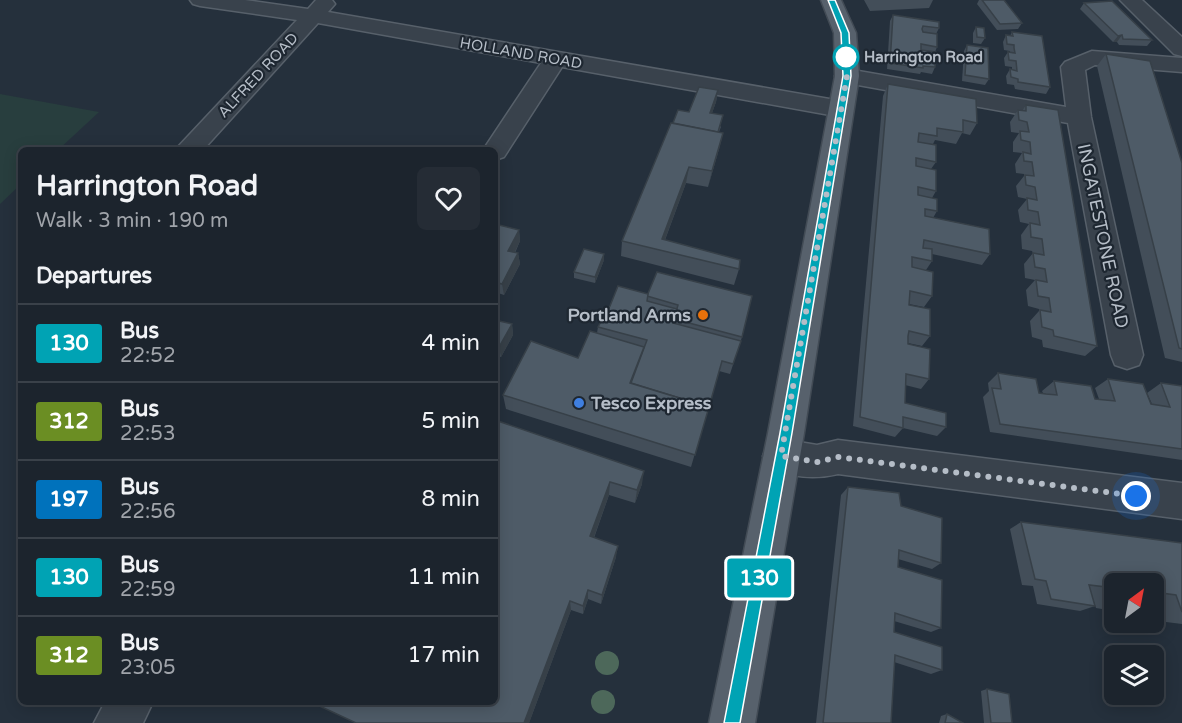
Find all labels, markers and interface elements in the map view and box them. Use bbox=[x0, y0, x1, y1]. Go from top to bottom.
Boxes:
street label: ALFRED ROAD bbox=[214, 29, 302, 121]
street label: HOLLAND ROAD bbox=[458, 33, 584, 73]
marker: Harrington Road bbox=[833, 44, 859, 70]
place label: Harrington Road bbox=[864, 48, 983, 67]
street label: INGATESTONE ROAD bbox=[1073, 142, 1133, 330]
button: heart bbox=[417, 167, 480, 230]
text: Harrington Road bbox=[36, 169, 258, 203]
text: Walk · 3 min · 190 m bbox=[36, 209, 228, 233]
text: Departures bbox=[36, 263, 152, 289]
place label: Portland Arms bbox=[567, 304, 691, 326]
marker: Portland Arms bbox=[696, 308, 710, 322]
text: Bus bbox=[120, 318, 159, 344]
text: 4 min bbox=[421, 330, 480, 356]
text: 130 bbox=[49, 331, 89, 356]
text: 22:52 bbox=[120, 344, 175, 368]
place label: Tesco Express bbox=[590, 392, 712, 414]
text: Bus bbox=[120, 396, 159, 422]
marker: Tesco Express bbox=[572, 396, 586, 410]
text: 5 min bbox=[421, 408, 480, 434]
text: 312 bbox=[49, 409, 89, 434]
text: 22:53 bbox=[120, 422, 175, 446]
text: Bus bbox=[120, 474, 159, 500]
your location bbox=[1121, 481, 1151, 511]
text: 8 min bbox=[421, 486, 480, 512]
text: 197 bbox=[49, 487, 89, 512]
text: 22:56 bbox=[120, 500, 175, 524]
text: Bus bbox=[120, 552, 159, 578]
line badge: 130 bbox=[724, 558, 794, 598]
text: 11 min bbox=[408, 564, 480, 590]
text: 130 bbox=[49, 565, 89, 590]
text: 130 bbox=[739, 566, 779, 591]
north arrow bbox=[1104, 573, 1164, 633]
map controls bbox=[1104, 573, 1164, 705]
text: 22:59 bbox=[120, 578, 175, 602]
text: Bus bbox=[120, 630, 159, 656]
text: 17 min bbox=[408, 642, 480, 668]
text: 312 bbox=[49, 643, 89, 668]
button: layers bbox=[1104, 645, 1164, 705]
text: 23:05 bbox=[120, 656, 175, 680]

